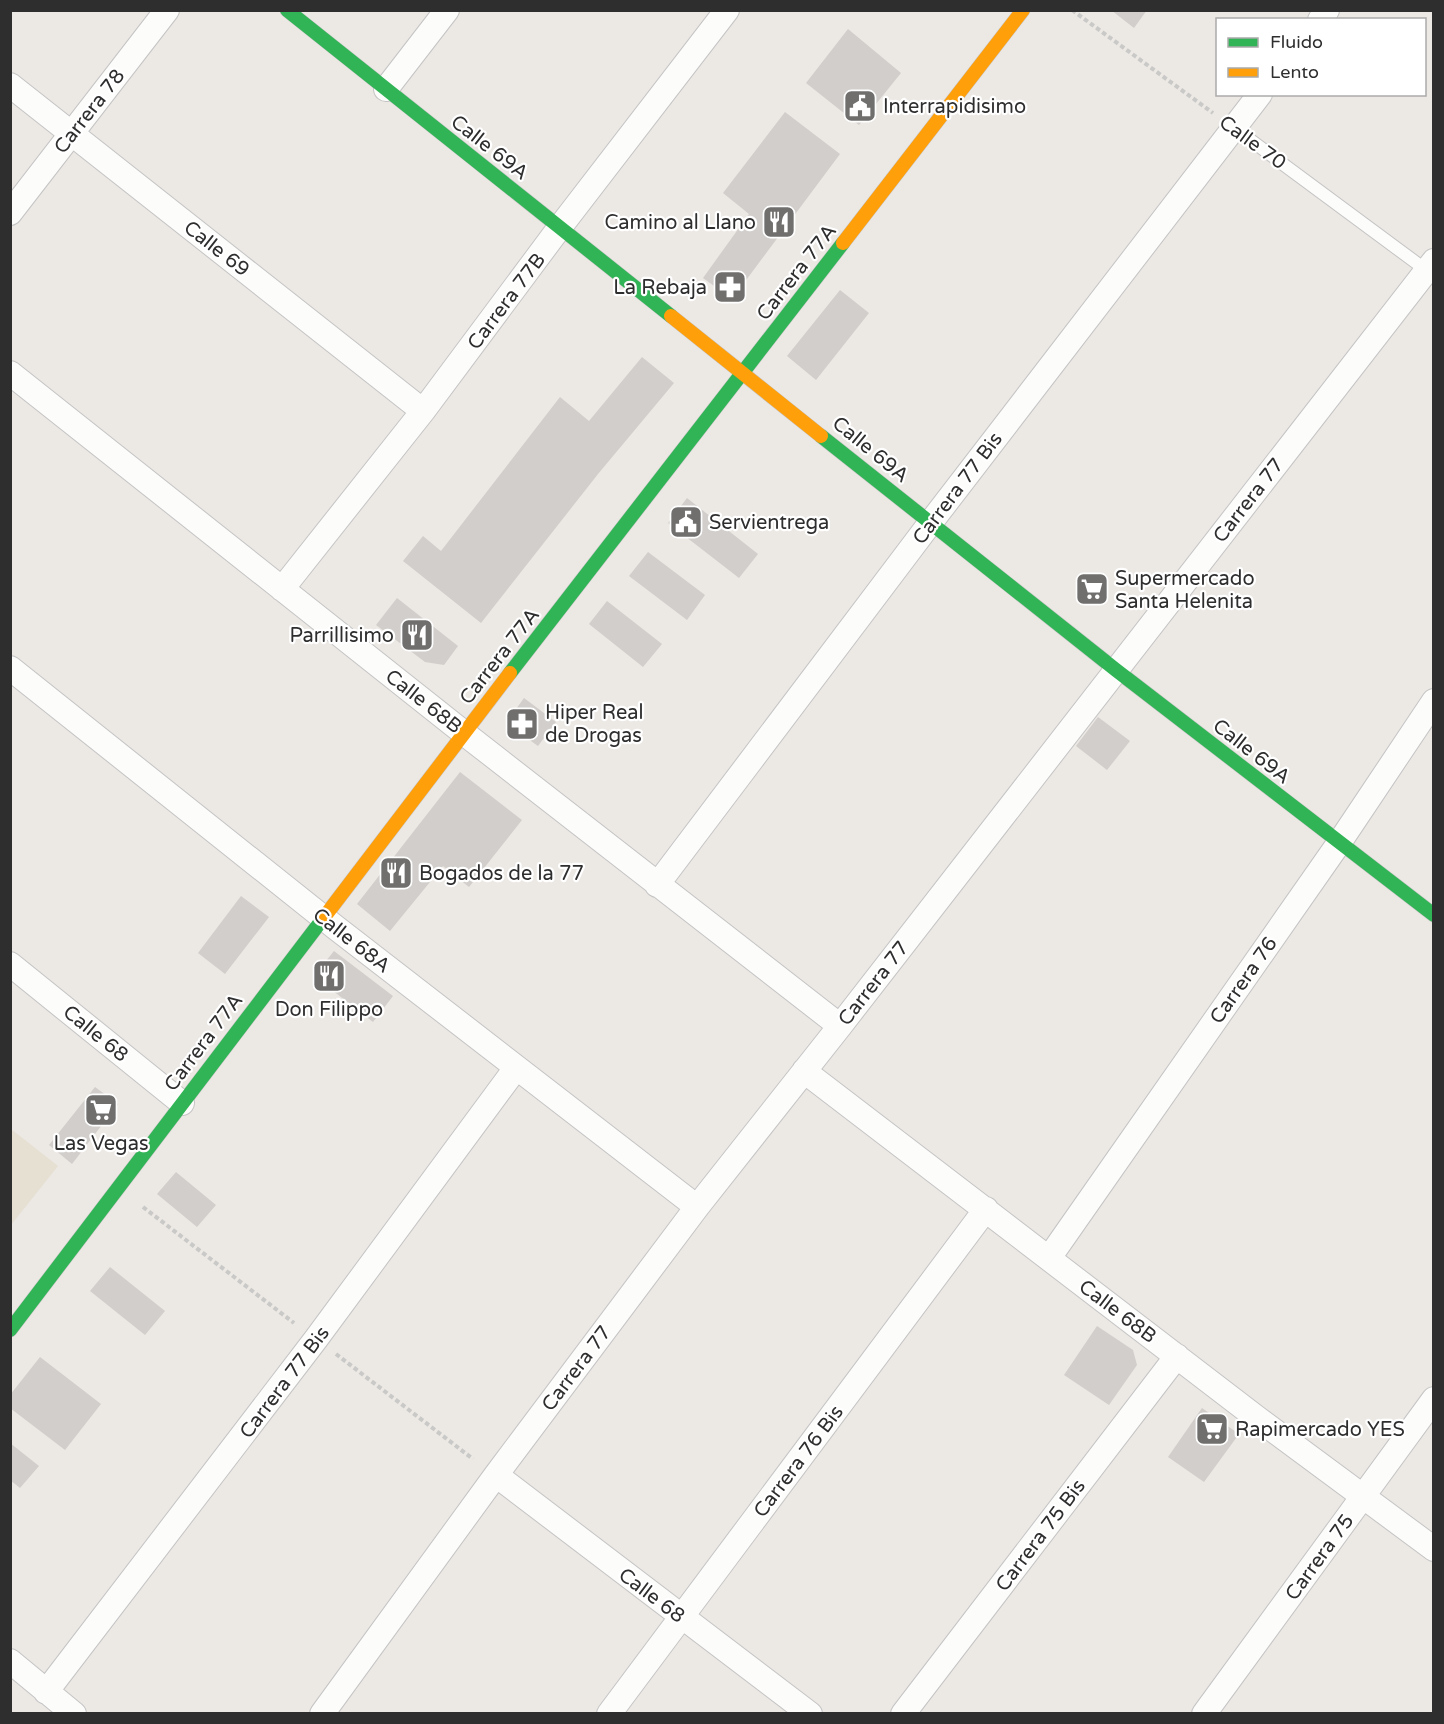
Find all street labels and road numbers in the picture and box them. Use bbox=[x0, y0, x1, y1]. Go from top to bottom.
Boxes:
street label: Carrera 78 bbox=[49, 65, 130, 159]
street label: Calle 69A bbox=[446, 110, 533, 185]
street label: Calle 70 bbox=[1214, 111, 1291, 175]
street label: Calle 69 bbox=[179, 216, 254, 282]
street label: Carrera 77A bbox=[752, 220, 842, 326]
street label: Carrera 77B bbox=[463, 249, 551, 355]
street label: Calle 69A bbox=[827, 412, 914, 488]
street label: Carrera 77 Bis bbox=[908, 428, 1008, 549]
street label: Carrera 77 bbox=[1208, 454, 1289, 548]
street label: Carrera 77A bbox=[455, 604, 545, 710]
street label: Calle 68B bbox=[380, 664, 466, 739]
street label: Calle 69A bbox=[1208, 714, 1295, 789]
street label: Calle 68A bbox=[308, 903, 395, 978]
street label: Carrera 76 bbox=[1205, 932, 1283, 1029]
street label: Carrera 77 bbox=[833, 937, 914, 1031]
street label: Carrera 77A bbox=[159, 989, 248, 1096]
street label: Calle 68 bbox=[58, 1000, 133, 1067]
street label: Calle 68B bbox=[1074, 1275, 1161, 1349]
street label: Carrera 77 bbox=[537, 1321, 617, 1416]
street label: Carrera 77 Bis bbox=[235, 1322, 335, 1443]
street label: Carrera 76 Bis bbox=[749, 1401, 849, 1522]
street label: Carrera 75 Bis bbox=[991, 1475, 1091, 1596]
street label: Carrera 75 bbox=[1281, 1510, 1359, 1605]
street label: Calle 68 bbox=[614, 1563, 689, 1628]

